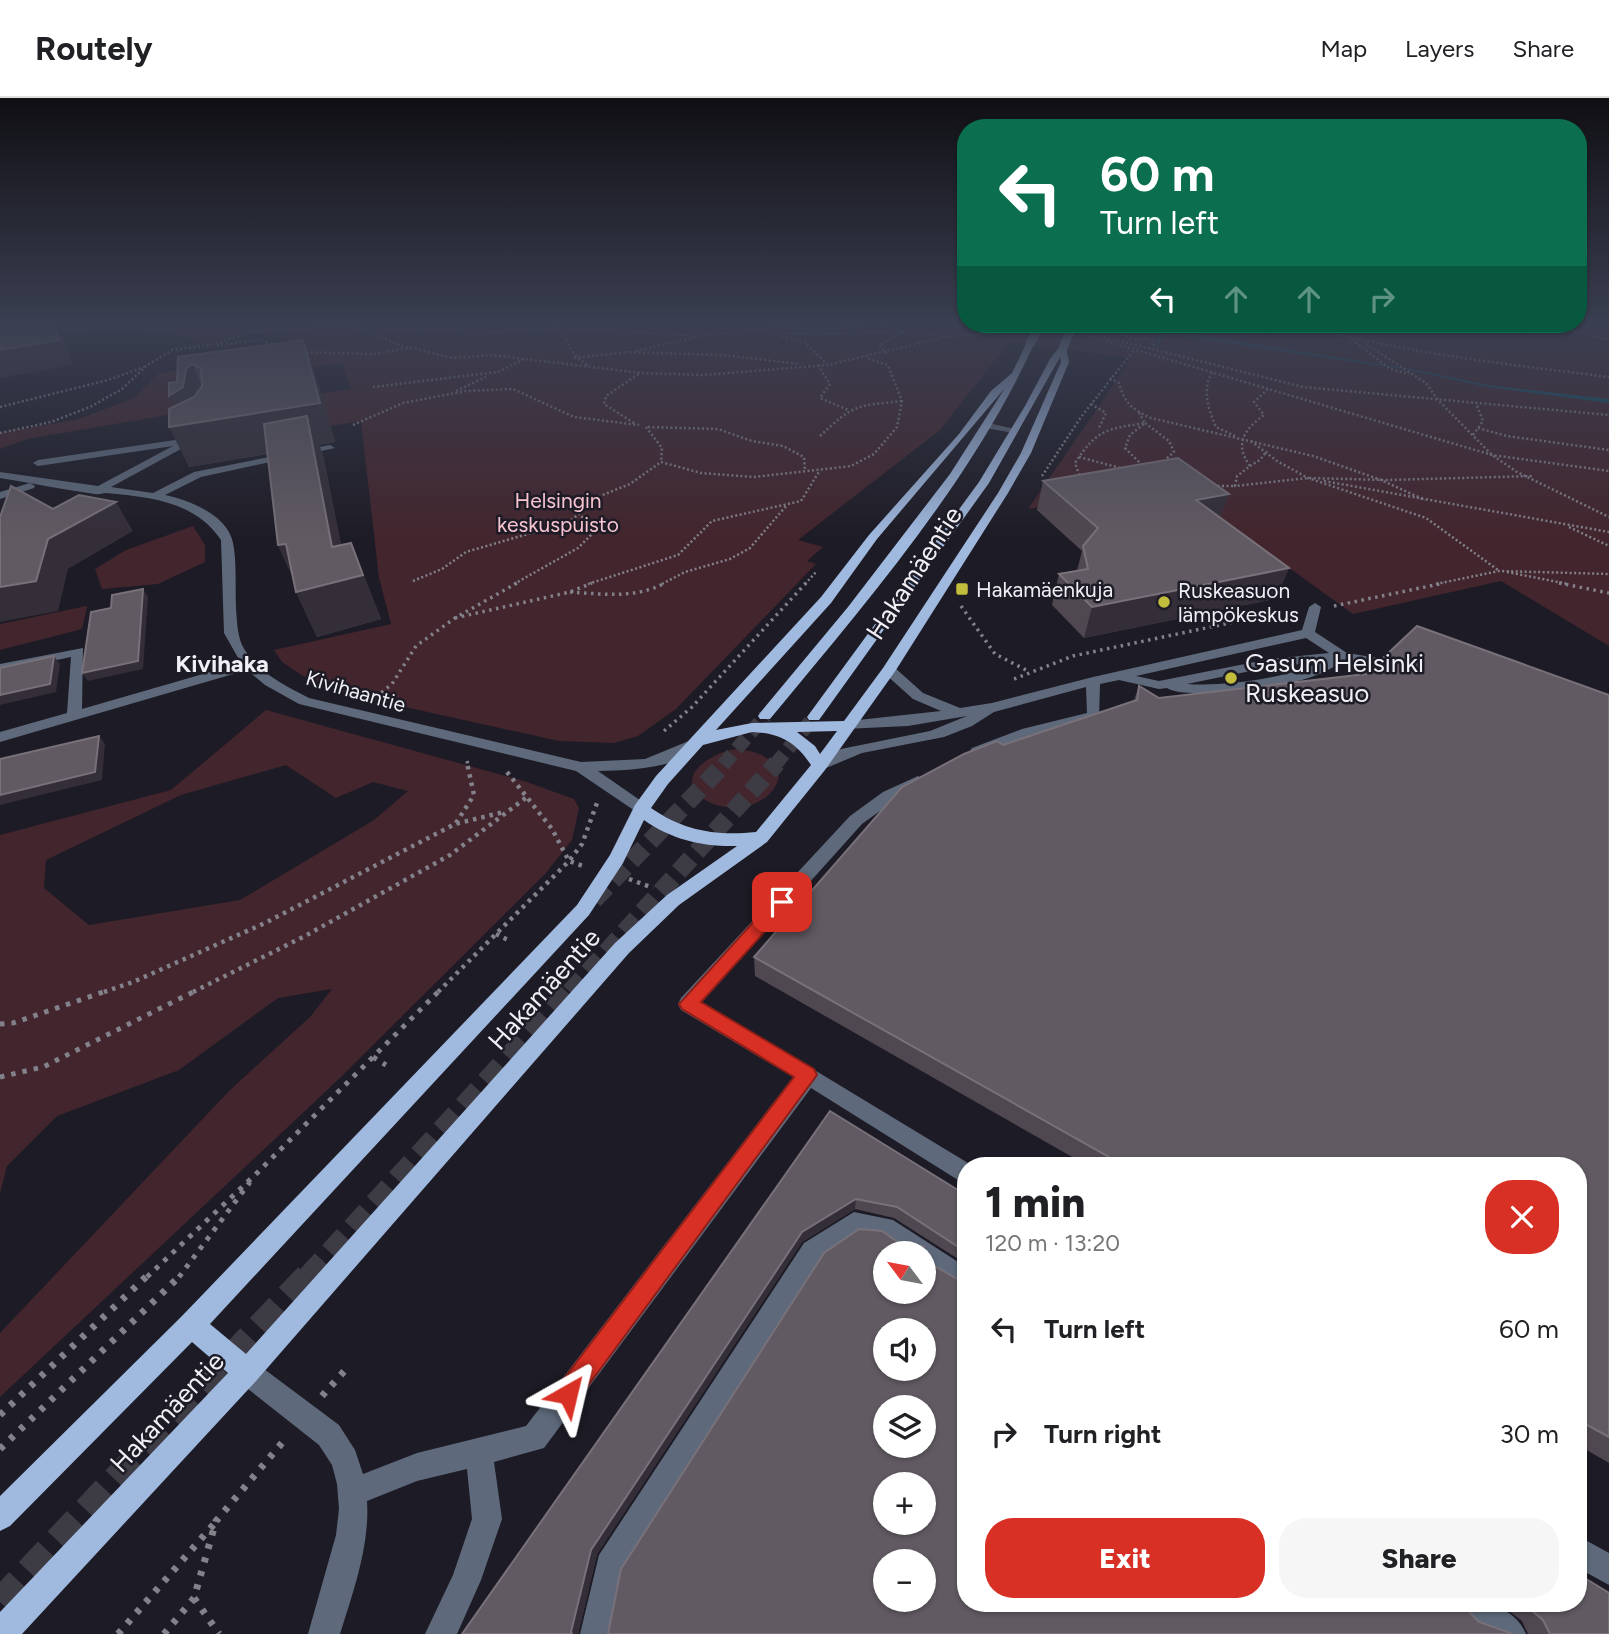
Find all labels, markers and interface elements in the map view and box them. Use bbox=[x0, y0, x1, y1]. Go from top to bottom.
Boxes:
text: Routely bbox=[35, 29, 153, 68]
text: Map bbox=[1320, 34, 1367, 63]
text: Layers bbox=[1405, 34, 1474, 63]
text: Share bbox=[1512, 34, 1574, 63]
text: 60 m bbox=[1100, 144, 1215, 203]
icon: left bbox=[985, 147, 1076, 238]
text: Turn left bbox=[1100, 204, 1219, 242]
icon: left bbox=[1144, 280, 1182, 318]
icon: ahead bbox=[1217, 280, 1255, 318]
icon: ahead bbox=[1290, 280, 1328, 318]
icon: right bbox=[1363, 280, 1401, 318]
park label: Helsingin keskuspuisto bbox=[497, 488, 619, 537]
street label: Hakamäentie bbox=[859, 500, 969, 646]
place label: Hakamäenkuja bbox=[976, 577, 1113, 602]
place label: Ruskeasuon lämpökeskus bbox=[1178, 578, 1299, 627]
marker: Hakamäenkuja bbox=[954, 581, 970, 597]
marker: Ruskeasuon lämpökeskus bbox=[1156, 594, 1172, 610]
place label: Gasum Helsinki Ruskeasuo bbox=[1245, 647, 1424, 709]
district label: Kivihaka bbox=[175, 649, 269, 678]
street label: Kivihaantie bbox=[303, 665, 409, 717]
marker: Gasum Helsinki Ruskeasuo bbox=[1223, 670, 1239, 686]
pin bbox=[752, 872, 812, 932]
icon: arrive bbox=[763, 883, 801, 921]
street label: Hakamäentie bbox=[481, 922, 607, 1056]
text: 1 min bbox=[985, 1177, 1085, 1228]
button: close bbox=[1485, 1180, 1559, 1254]
text: 120 m · 13:20 bbox=[985, 1229, 1120, 1257]
north arrow bbox=[873, 1241, 936, 1304]
map controls bbox=[873, 1241, 936, 1612]
icon: left bbox=[985, 1310, 1023, 1348]
text: Turn left bbox=[1044, 1313, 1145, 1345]
text: 60 m bbox=[1499, 1313, 1559, 1345]
button: sound bbox=[873, 1318, 936, 1381]
street label: Hakamäentie bbox=[103, 1345, 231, 1479]
position arrow bbox=[531, 1357, 605, 1431]
button: layers bbox=[873, 1395, 936, 1458]
icon: right bbox=[985, 1415, 1023, 1453]
text: Turn right bbox=[1044, 1418, 1161, 1450]
text: 30 m bbox=[1500, 1418, 1559, 1450]
button: + bbox=[873, 1472, 936, 1535]
button: Exit bbox=[985, 1518, 1265, 1598]
button: Share bbox=[1279, 1518, 1559, 1598]
button: − bbox=[873, 1549, 936, 1612]

